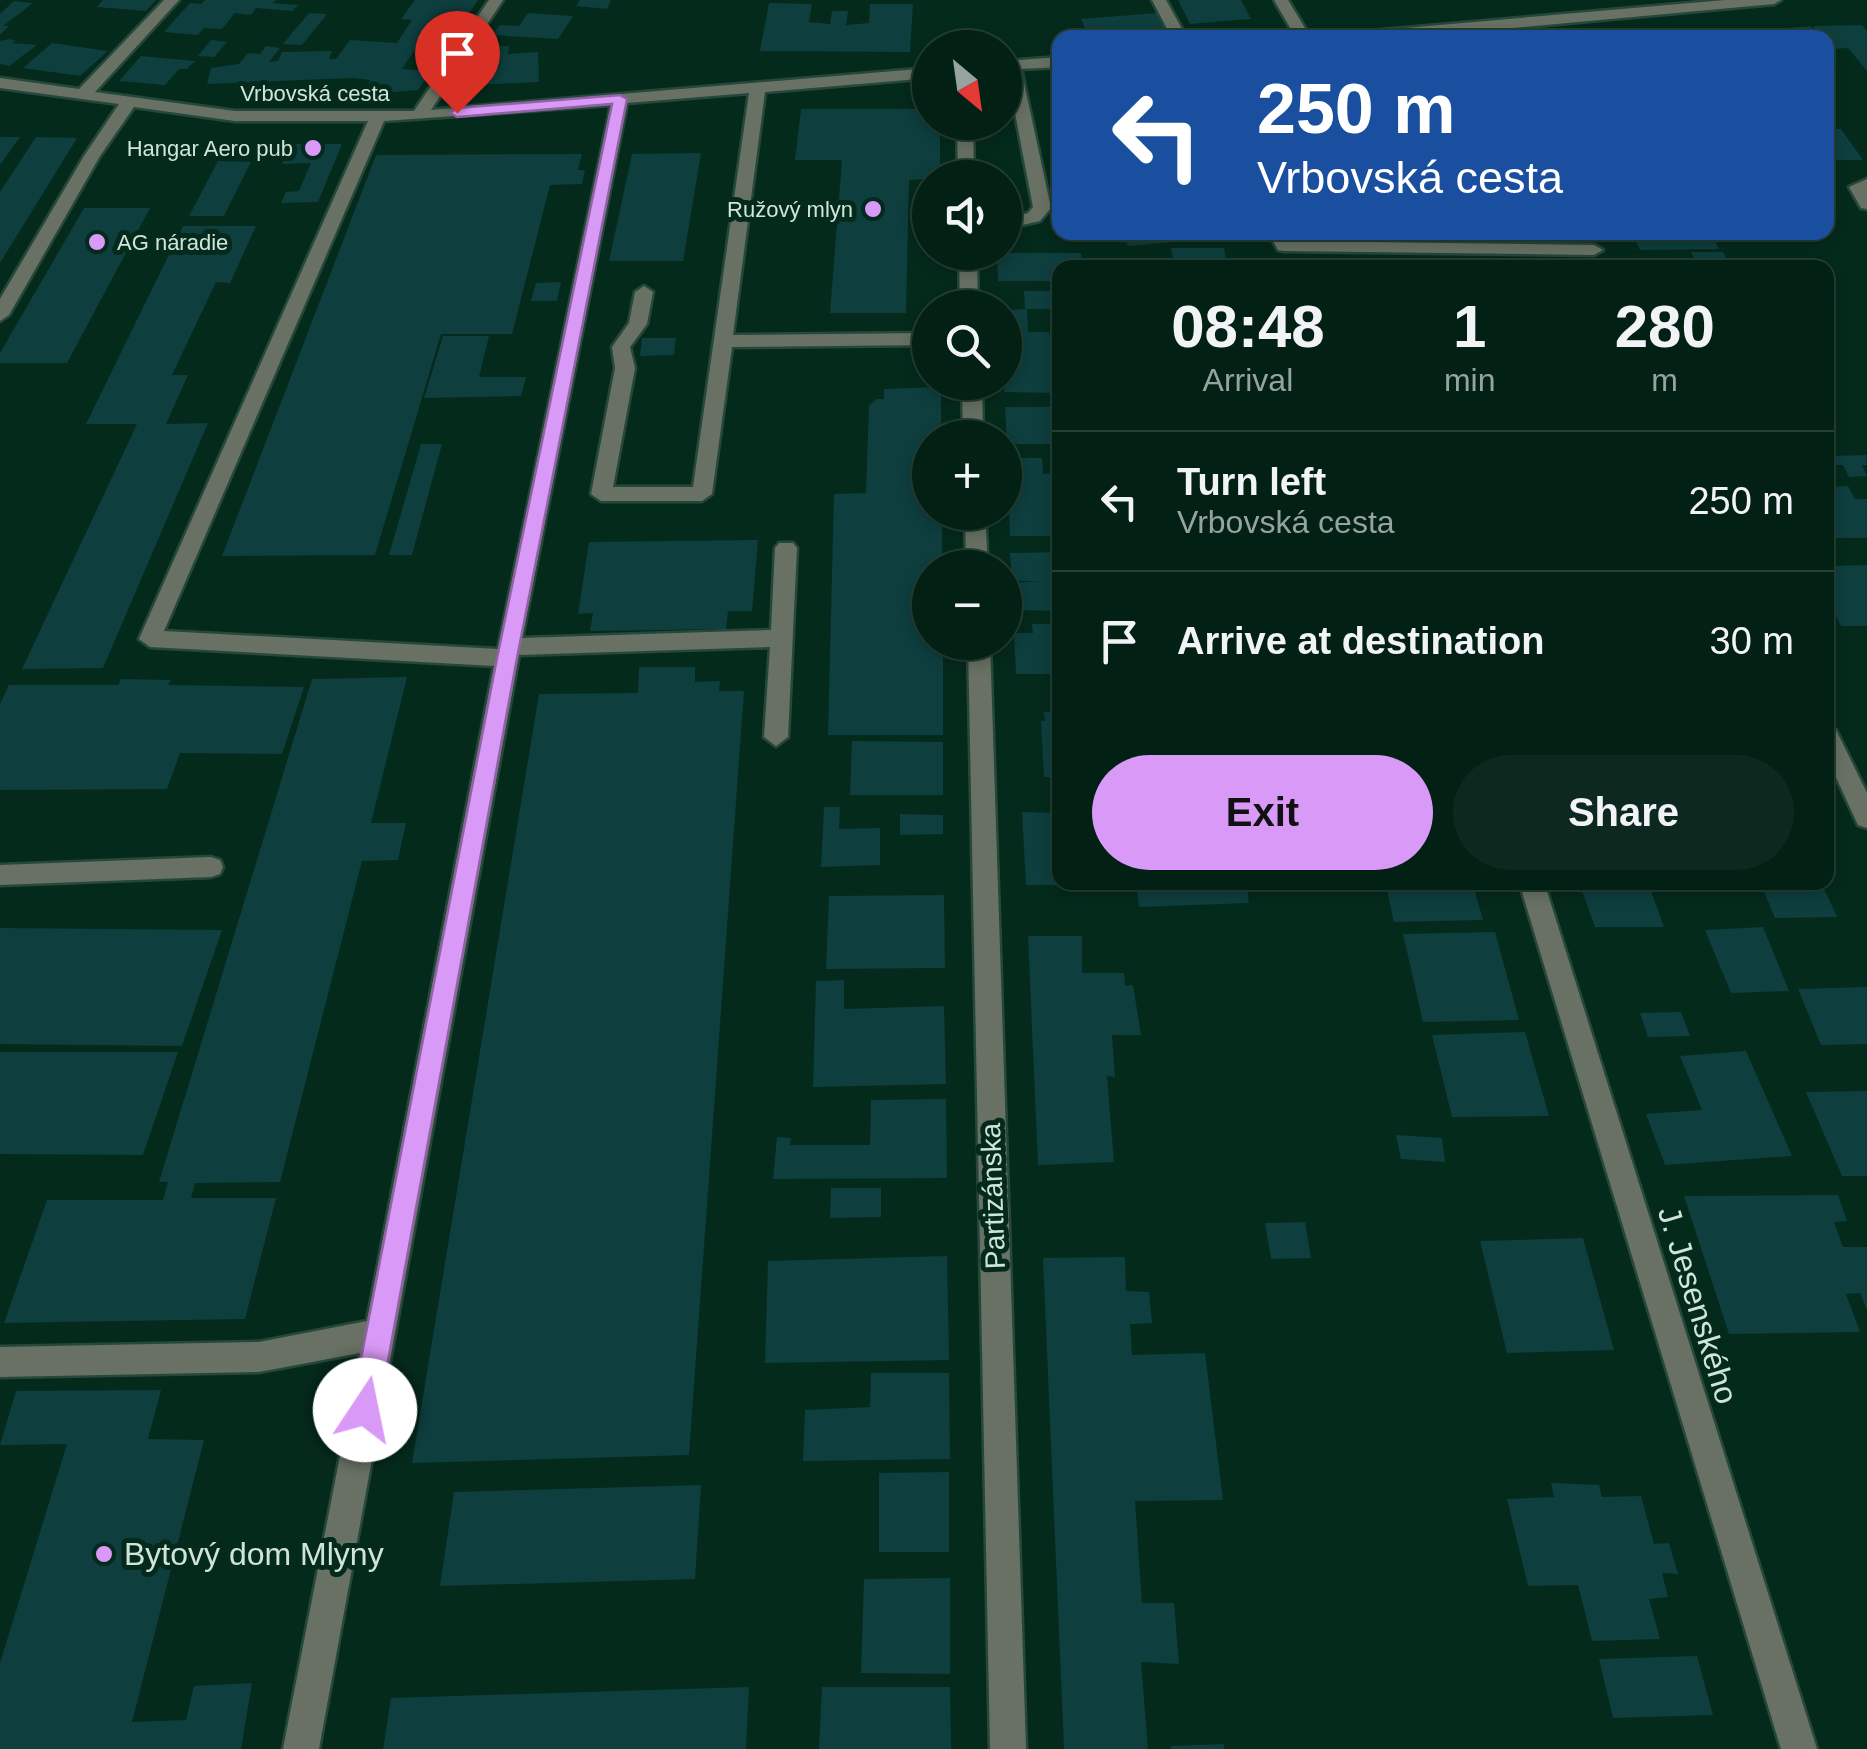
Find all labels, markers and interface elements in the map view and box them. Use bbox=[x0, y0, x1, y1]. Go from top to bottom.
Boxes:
pin bbox=[415, 11, 500, 114]
icon: arrive bbox=[430, 26, 485, 81]
north arrow bbox=[912, 30, 1022, 140]
map controls bbox=[912, 30, 1022, 660]
icon: left bbox=[1092, 70, 1222, 200]
text: 250 m bbox=[1257, 70, 1455, 148]
street label: Vrbovská cesta bbox=[240, 81, 391, 106]
place label: Hangar Aero pub bbox=[127, 136, 293, 161]
marker: Hangar Aero pub bbox=[302, 137, 324, 159]
text: Vrbovská cesta bbox=[1257, 152, 1563, 203]
button: sound bbox=[912, 160, 1022, 270]
place label: Ružový mlyn bbox=[727, 197, 853, 222]
marker: Ružový mlyn bbox=[862, 198, 884, 220]
place label: AG náradie bbox=[117, 230, 228, 255]
marker: AG náradie bbox=[86, 231, 108, 253]
button: search bbox=[912, 290, 1022, 400]
text: 08:48 bbox=[1171, 293, 1325, 360]
text: 1 bbox=[1453, 293, 1486, 360]
text: 280 bbox=[1615, 293, 1715, 360]
text: Arrival bbox=[1203, 362, 1293, 398]
text: min bbox=[1444, 362, 1495, 398]
text: m bbox=[1651, 362, 1678, 398]
button: + bbox=[912, 420, 1022, 530]
text: Turn left bbox=[1177, 461, 1326, 503]
icon: left bbox=[1092, 474, 1147, 529]
text: 250 m bbox=[1688, 480, 1794, 522]
text: Vrbovská cesta bbox=[1177, 504, 1395, 540]
button: − bbox=[912, 550, 1022, 660]
icon: arrive bbox=[1092, 614, 1147, 669]
text: Arrive at destination bbox=[1177, 620, 1544, 662]
text: 30 m bbox=[1710, 620, 1794, 662]
button: Exit bbox=[1092, 755, 1433, 870]
button: Share bbox=[1453, 755, 1794, 870]
street label: Partizánska bbox=[975, 1122, 1011, 1270]
street label: J. Jesenského bbox=[1651, 1202, 1745, 1408]
position arrow bbox=[313, 1358, 417, 1462]
place label: Bytový dom Mlyny bbox=[124, 1536, 384, 1572]
marker: Bytový dom Mlyny bbox=[93, 1543, 115, 1565]

